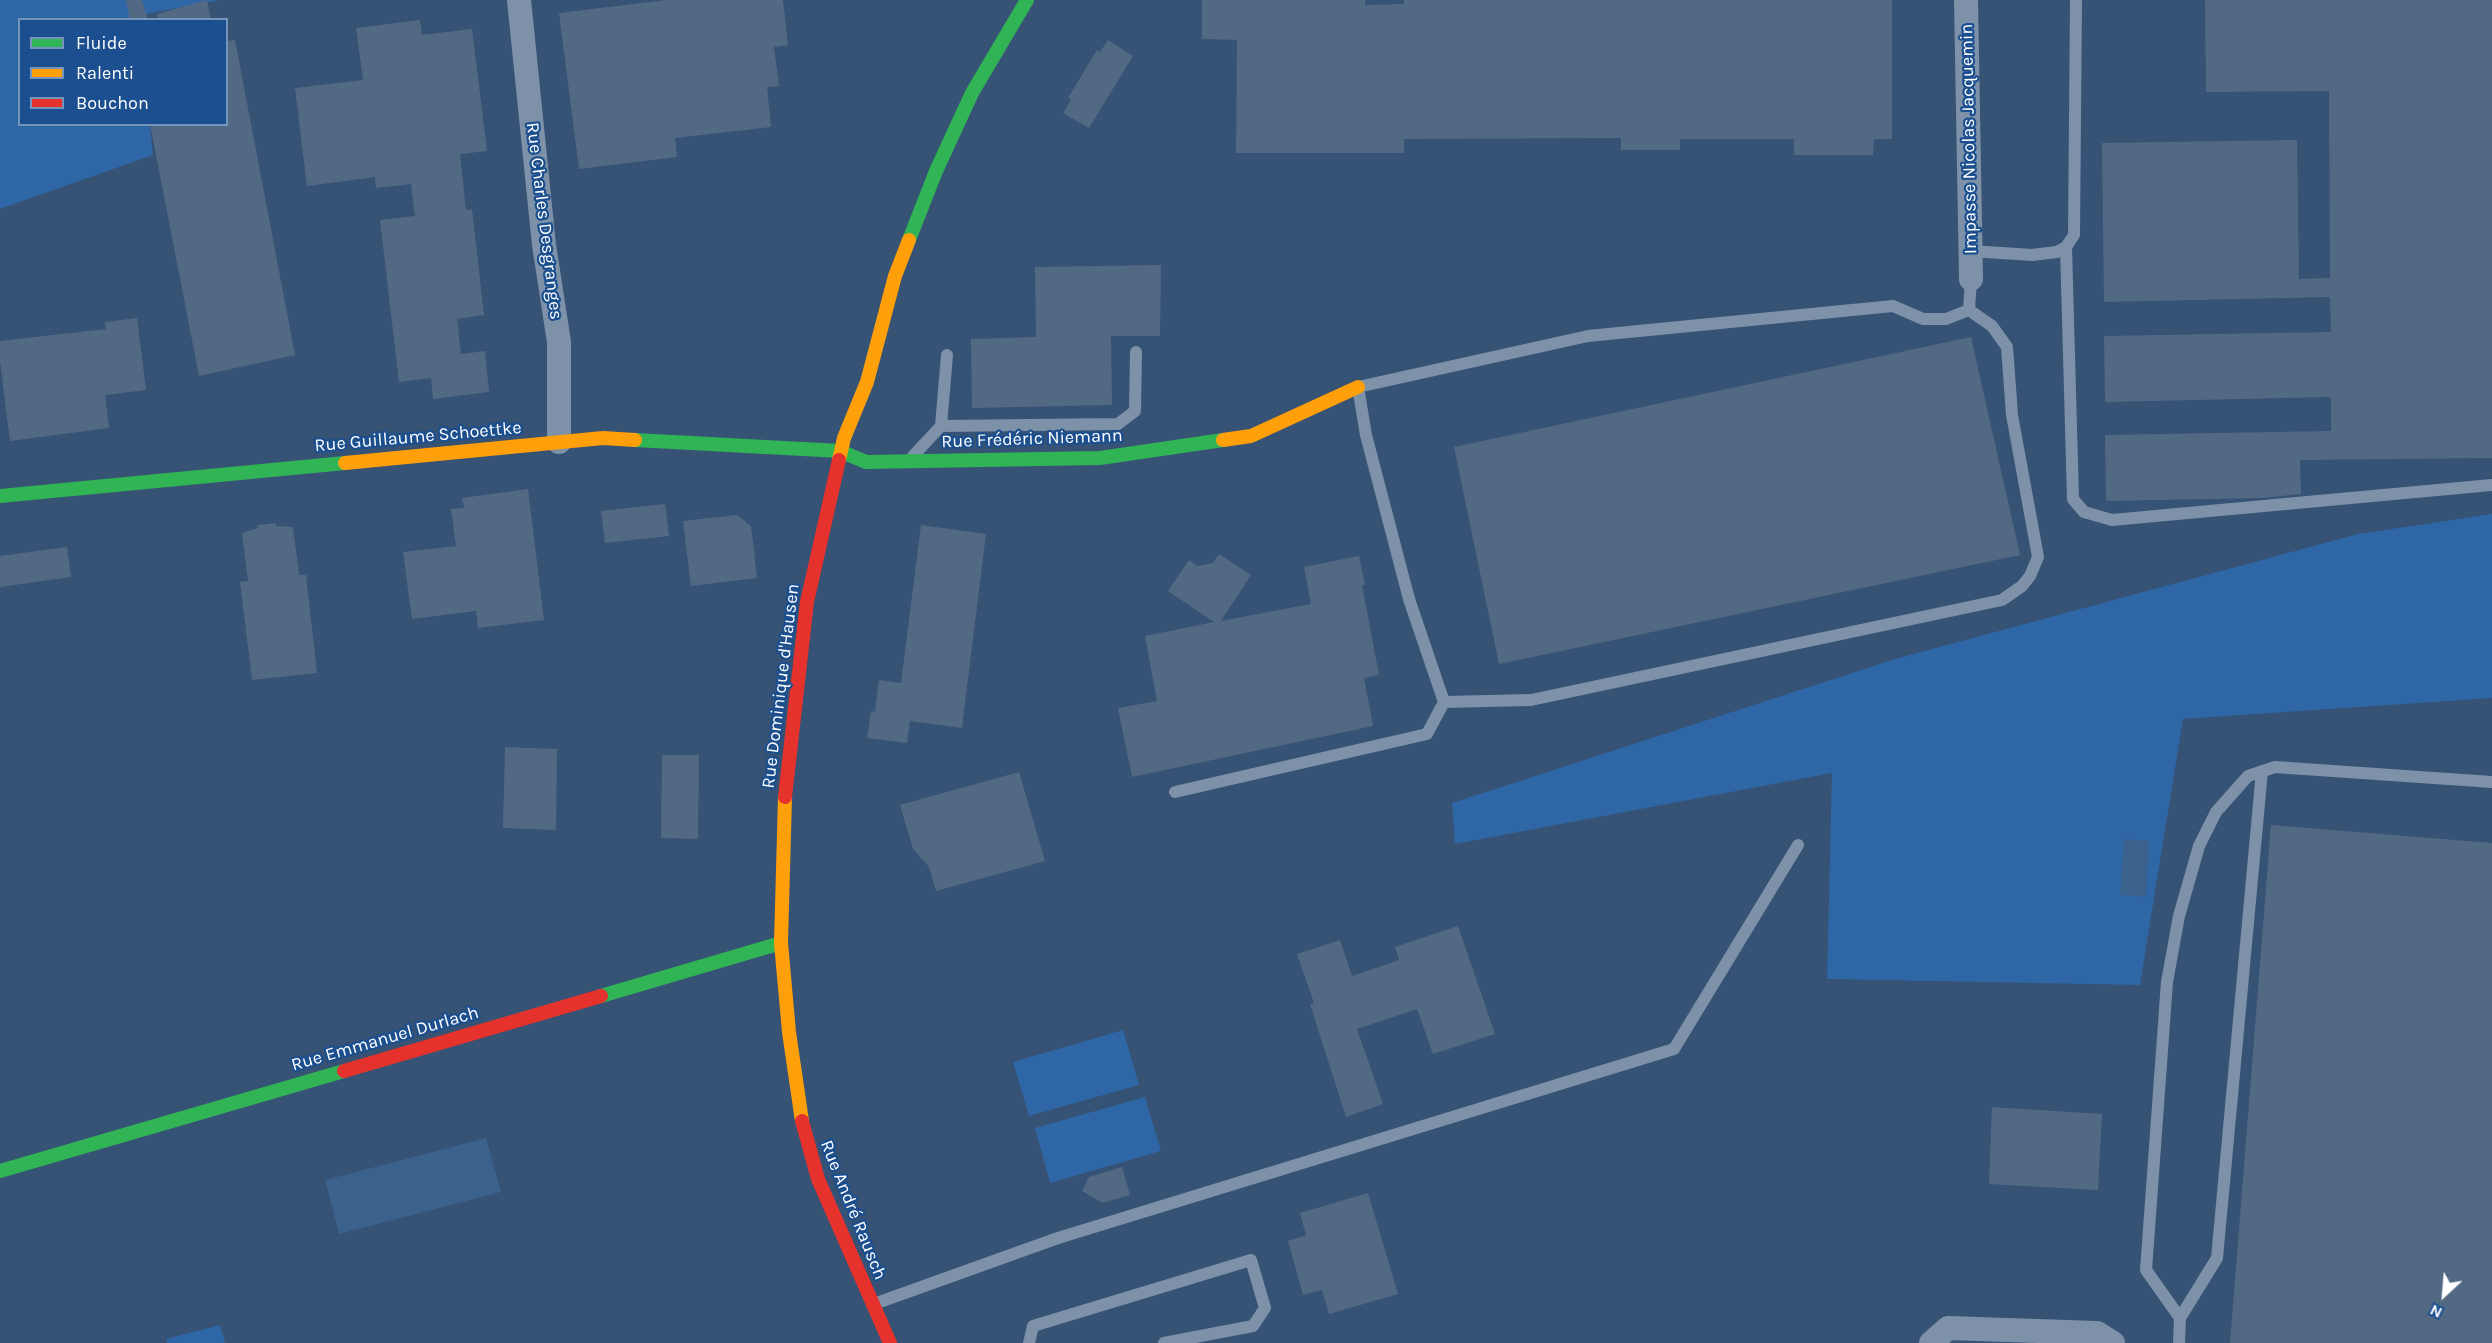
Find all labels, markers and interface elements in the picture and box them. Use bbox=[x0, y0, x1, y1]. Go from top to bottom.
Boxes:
legend bbox=[18, 18, 228, 126]
street label: Impasse Nicolas Jacquemin bbox=[1956, 24, 1982, 254]
text: Fluide bbox=[76, 32, 127, 54]
text: Ralenti bbox=[76, 62, 134, 84]
text: Bouchon bbox=[76, 92, 149, 114]
street label: Rue Charles Desgranges bbox=[521, 121, 567, 321]
street label: Rue Guillaume Schoettke bbox=[314, 417, 522, 457]
street label: Rue Frédéric Niemann bbox=[941, 425, 1123, 453]
street label: Rue Dominique d'Hausen bbox=[758, 582, 804, 790]
street label: Rue Emmanuel Durlach bbox=[289, 1002, 481, 1076]
street label: Rue André Rausch bbox=[815, 1137, 891, 1283]
north arrow bbox=[2414, 1265, 2474, 1325]
text: N bbox=[2427, 1301, 2445, 1323]

